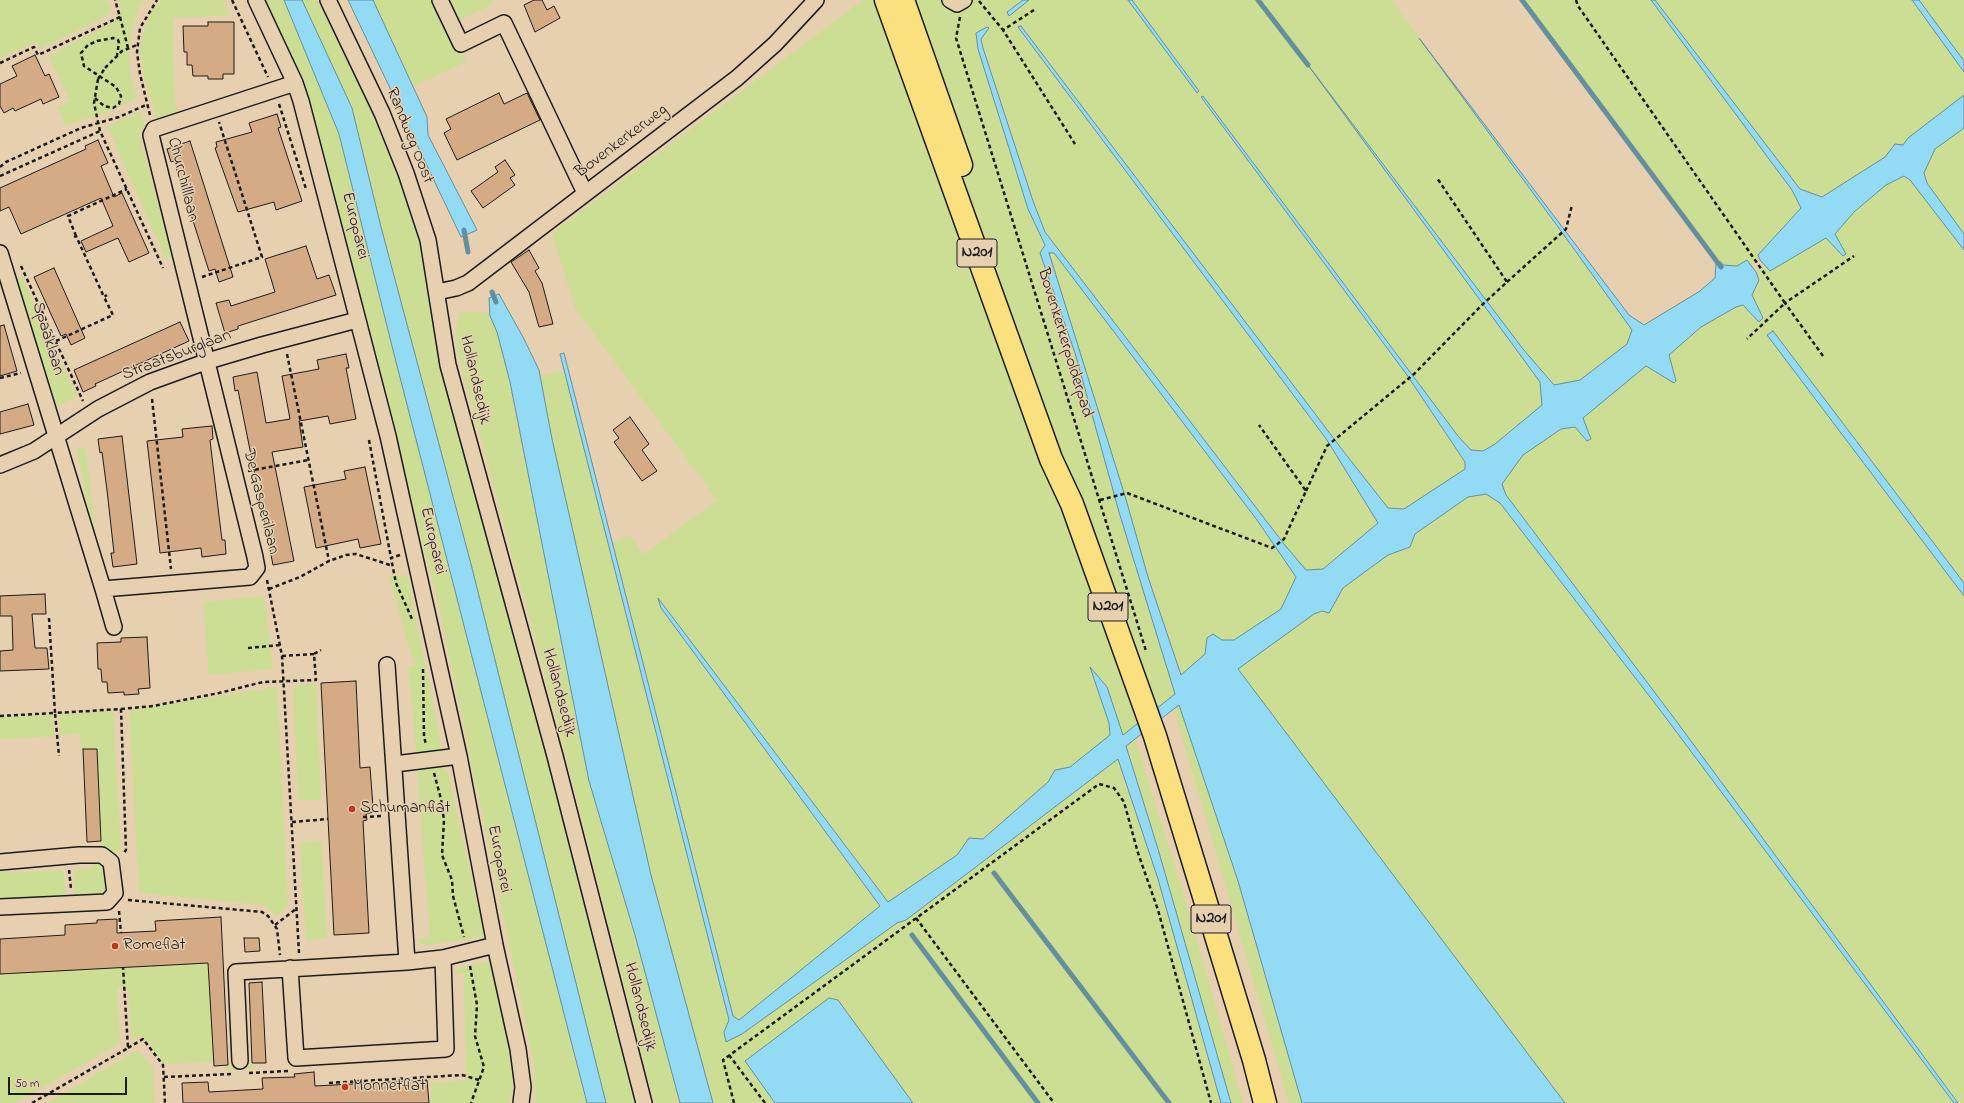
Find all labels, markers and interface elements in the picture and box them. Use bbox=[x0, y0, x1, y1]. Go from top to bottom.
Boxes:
street label: Randweg Oost bbox=[381, 85, 437, 187]
street label: Bovenkerkerweg bbox=[572, 101, 672, 183]
street label: Churchilllaan bbox=[162, 136, 202, 224]
street label: Europarei bbox=[336, 190, 372, 262]
road number: N201 bbox=[957, 239, 997, 267]
street label: Bovenkerkerpolderpad bbox=[1032, 266, 1096, 420]
street label: Spaaklaan bbox=[26, 300, 68, 378]
street label: Straatsburglaan bbox=[120, 326, 234, 386]
street label: Hollandsedijk bbox=[454, 333, 494, 427]
street label: De Gasperilaan bbox=[237, 447, 283, 557]
street label: Europarei bbox=[414, 505, 450, 577]
road number: N201 bbox=[1088, 593, 1128, 621]
street label: Hollandsedijk bbox=[536, 647, 580, 739]
place label: Schumanflat bbox=[360, 799, 450, 819]
marker: Schumanflat bbox=[347, 804, 357, 814]
street label: Europarei bbox=[481, 823, 515, 895]
road number: N201 bbox=[1191, 905, 1231, 933]
place label: Romeflat bbox=[123, 936, 186, 956]
marker: Romeflat bbox=[110, 941, 120, 951]
street label: Hollandsedijk bbox=[618, 960, 660, 1054]
scale bar bbox=[10, 1069, 129, 1095]
text: 50 m bbox=[15, 1075, 39, 1093]
place label: Monnetflat bbox=[353, 1077, 426, 1097]
marker: Monnetflat bbox=[340, 1082, 350, 1092]

